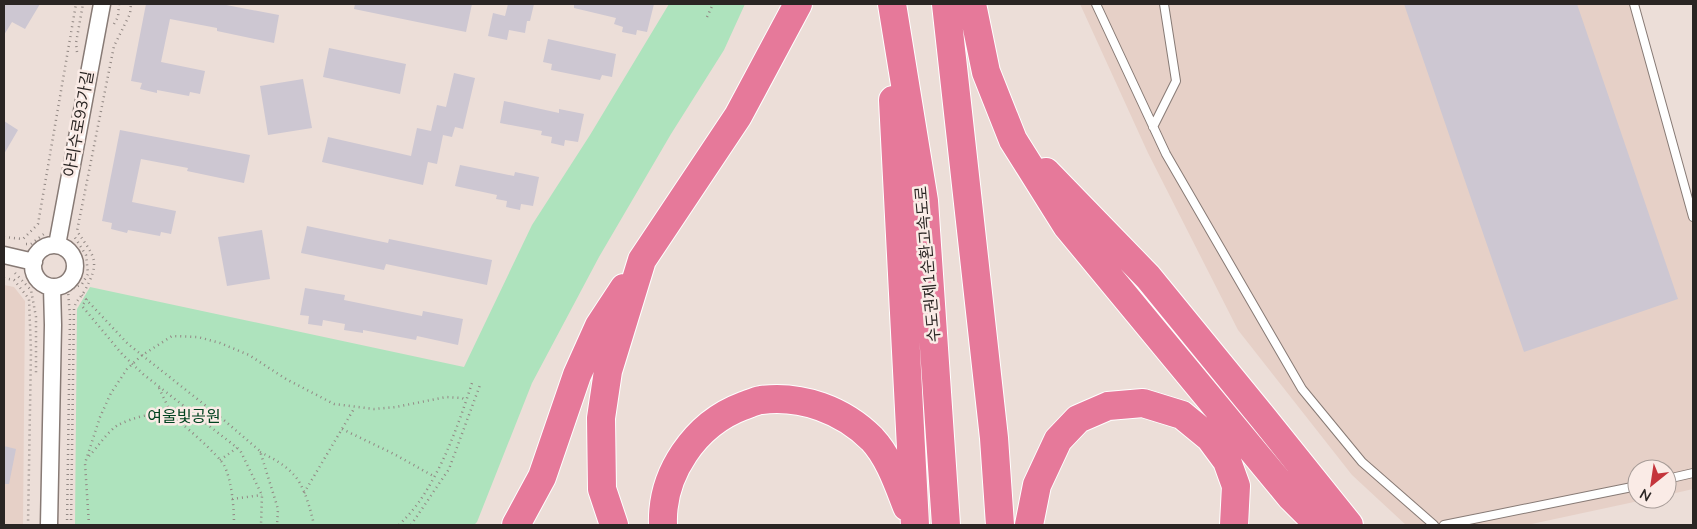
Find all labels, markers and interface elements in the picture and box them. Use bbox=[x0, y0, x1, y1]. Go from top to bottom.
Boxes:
street label: 아리수로93가길 bbox=[59, 69, 99, 179]
street label: 수도권제1순환고속도로 bbox=[910, 185, 946, 343]
park label: 여울빛공원 bbox=[147, 406, 221, 428]
north arrow bbox=[1627, 459, 1677, 509]
text: N bbox=[1636, 484, 1655, 506]

